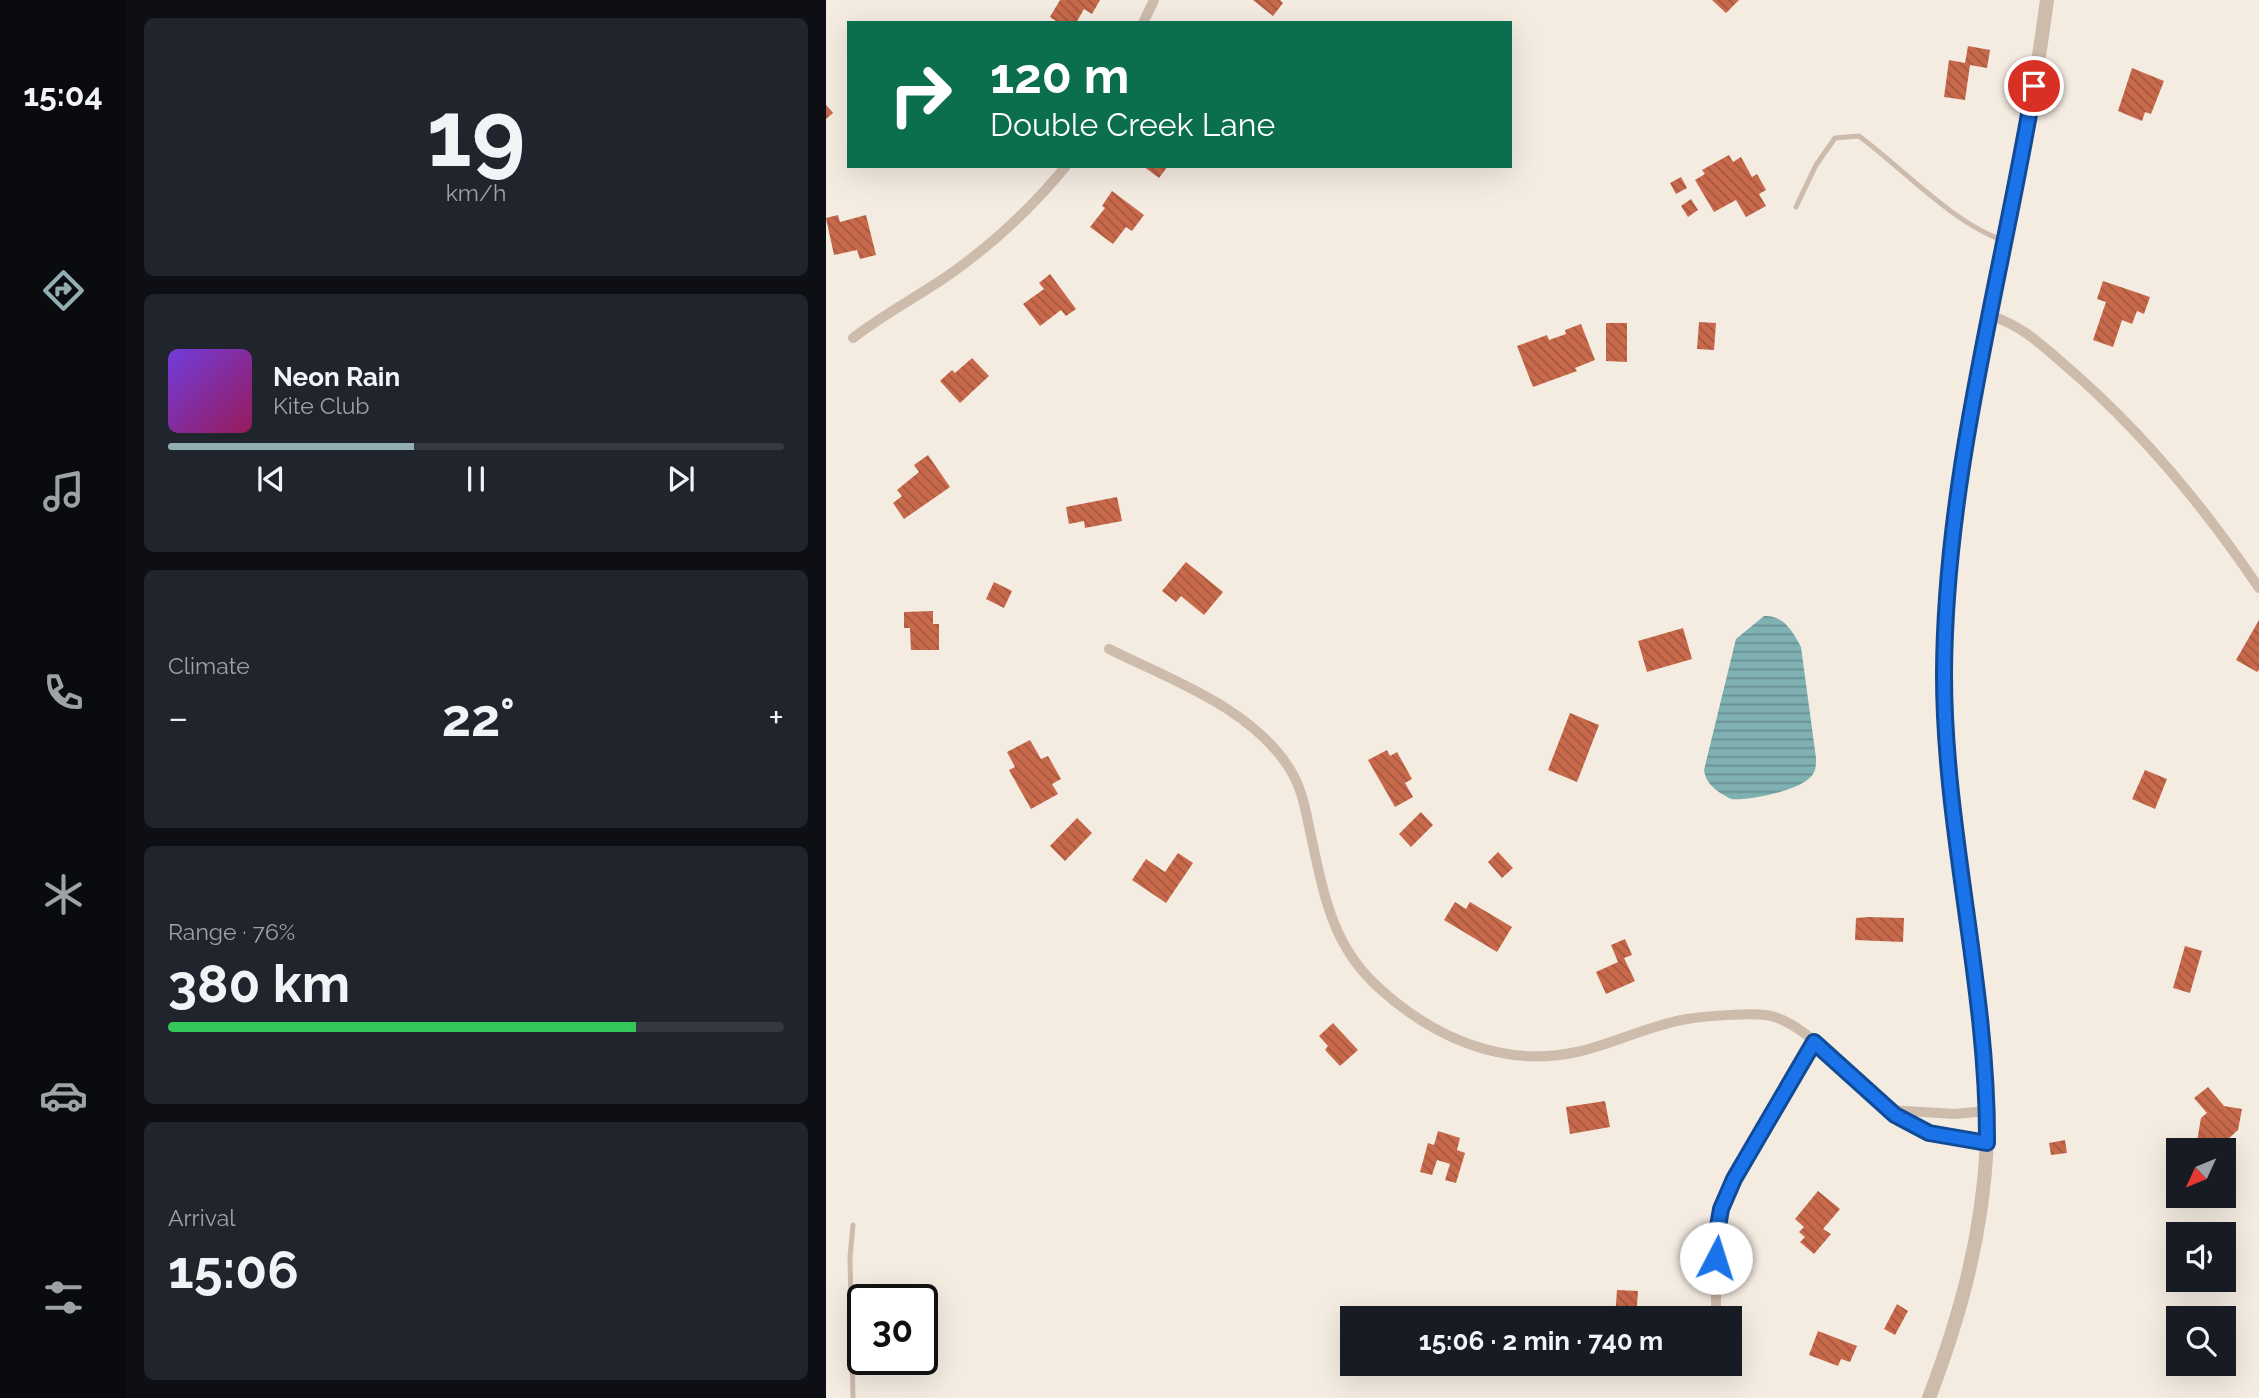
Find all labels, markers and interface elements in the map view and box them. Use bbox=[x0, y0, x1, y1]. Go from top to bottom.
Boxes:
text: 120 m bbox=[990, 47, 1129, 104]
icon: right bbox=[875, 49, 966, 140]
pin bbox=[2004, 56, 2064, 116]
icon: arrive bbox=[2015, 67, 2053, 105]
text: 15:04 bbox=[23, 76, 103, 113]
text: 19 bbox=[427, 80, 525, 187]
text: Double Creek Lane bbox=[990, 106, 1275, 143]
text: km/h bbox=[446, 179, 506, 206]
icon: directions bbox=[39, 266, 88, 315]
text: Neon Rain bbox=[273, 362, 400, 392]
text: Kite Club bbox=[273, 392, 370, 419]
icon: previous bbox=[252, 460, 290, 498]
icon: pause bbox=[457, 460, 495, 498]
icon: next bbox=[662, 460, 700, 498]
icon: music bbox=[39, 467, 88, 516]
text: Climate bbox=[168, 652, 250, 679]
icon: phone bbox=[39, 668, 88, 717]
text: 22° bbox=[442, 687, 515, 748]
text: − bbox=[168, 695, 188, 740]
text: + bbox=[768, 695, 784, 740]
icon: climate bbox=[39, 870, 88, 919]
text: Range · 76% bbox=[168, 918, 295, 945]
text: 380 km bbox=[168, 953, 350, 1014]
icon: car bbox=[39, 1071, 88, 1120]
north arrow bbox=[2166, 1138, 2236, 1208]
map controls bbox=[2166, 1138, 2236, 1376]
text: Arrival bbox=[168, 1204, 235, 1231]
position arrow bbox=[1679, 1221, 1753, 1295]
button: sound bbox=[2166, 1222, 2236, 1292]
text: 15:06 bbox=[168, 1239, 299, 1300]
icon: filters bbox=[39, 1273, 88, 1322]
speed limit sign: 30 bbox=[847, 1284, 938, 1375]
button: search bbox=[2166, 1306, 2236, 1376]
text: 15:06 · 2 min · 740 m bbox=[1419, 1326, 1663, 1356]

